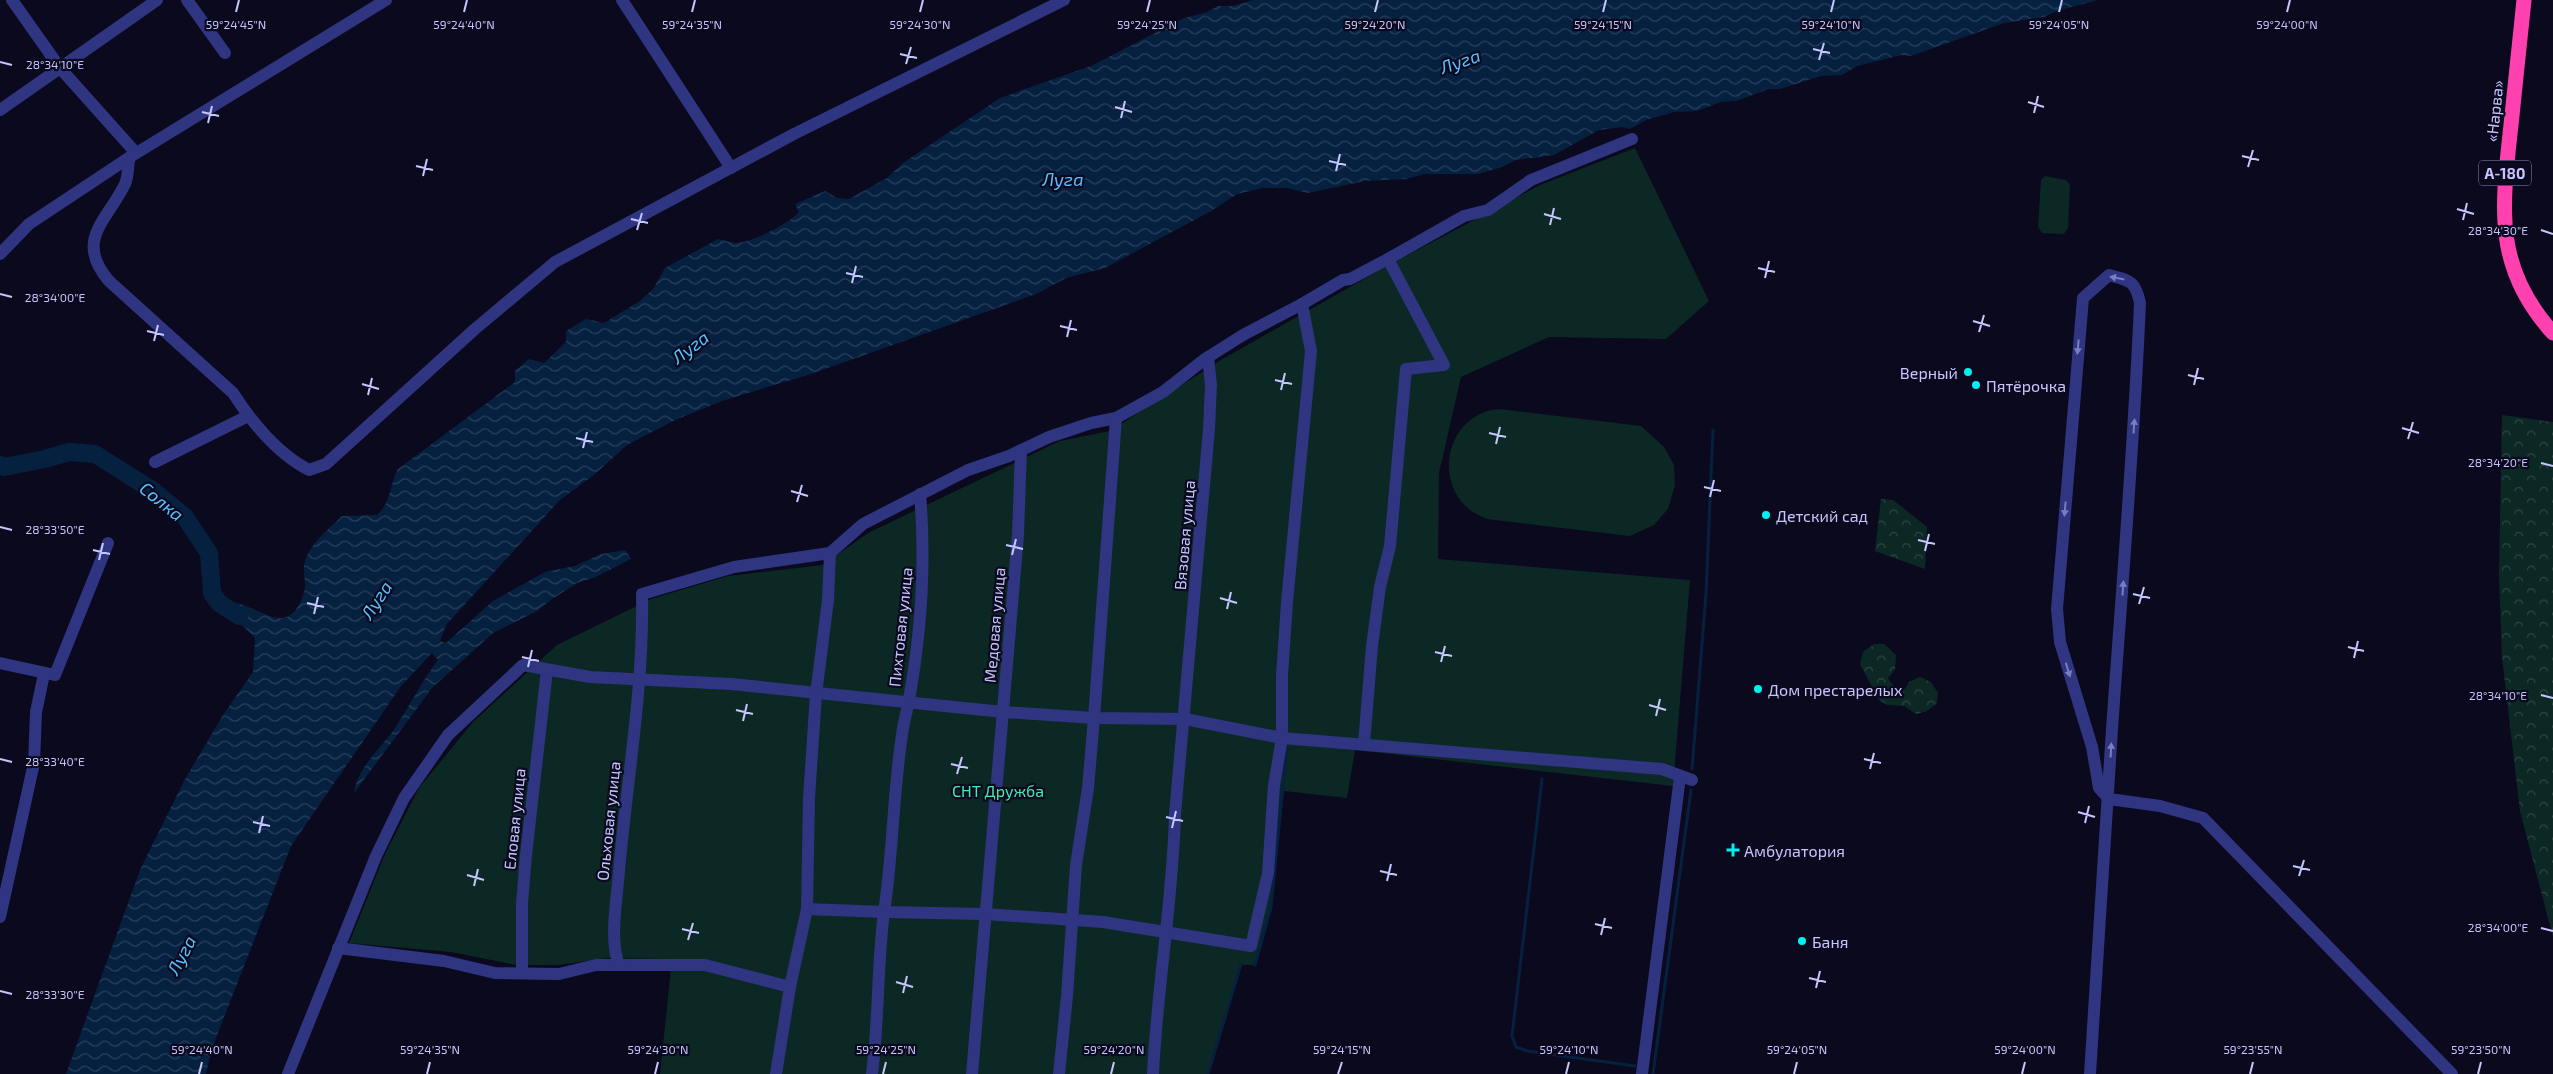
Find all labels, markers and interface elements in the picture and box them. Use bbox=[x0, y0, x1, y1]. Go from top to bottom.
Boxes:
text: 59°24'45"N bbox=[206, 17, 266, 31]
text: 59°24'40"N bbox=[433, 17, 495, 31]
text: 59°24'35"N bbox=[662, 17, 722, 31]
text: 59°24'30"N bbox=[890, 17, 950, 31]
text: 59°24'25"N bbox=[1117, 17, 1177, 31]
text: 59°24'20"N bbox=[1345, 17, 1405, 31]
text: 59°24'15"N bbox=[1574, 17, 1632, 31]
text: 59°24'10"N bbox=[1802, 17, 1860, 31]
text: 59°24'05"N bbox=[2029, 17, 2089, 31]
text: 59°24'00"N bbox=[2256, 17, 2318, 31]
water label: Луга bbox=[1436, 44, 1483, 78]
text: 28°34'10"E bbox=[26, 57, 84, 71]
street label: «Нарва» bbox=[2481, 79, 2507, 143]
road number: А-180 bbox=[2479, 160, 2531, 186]
water label: Луга bbox=[1041, 168, 1084, 190]
text: 28°34'30"E bbox=[2468, 223, 2528, 237]
one-way arrow bbox=[2108, 273, 2124, 281]
text: 28°34'00"E bbox=[25, 290, 85, 304]
water label: Луга bbox=[666, 326, 713, 369]
one-way arrow bbox=[2074, 339, 2082, 355]
place label: Верный bbox=[1900, 363, 1958, 382]
marker: Верный bbox=[1962, 366, 1974, 378]
place label: Пятёрочка bbox=[1986, 376, 2066, 395]
marker: Пятёрочка bbox=[1970, 379, 1982, 391]
one-way arrow bbox=[2130, 418, 2138, 434]
text: 28°34'20"E bbox=[2468, 455, 2528, 469]
water label: Солка bbox=[136, 477, 188, 525]
street label: Вязовая улица bbox=[1170, 479, 1199, 591]
one-way arrow bbox=[2061, 501, 2069, 517]
place label: Детский сад bbox=[1776, 506, 1868, 525]
marker: Детский сад bbox=[1760, 509, 1772, 521]
text: 28°33'50"E bbox=[26, 522, 85, 536]
street label: Пихтовая улица bbox=[884, 566, 917, 688]
street label: Медовая улица bbox=[979, 567, 1010, 684]
water label: Луга bbox=[355, 577, 396, 624]
one-way arrow bbox=[2119, 580, 2127, 596]
one-way arrow bbox=[2065, 662, 2073, 677]
place label: Дом престарелых bbox=[1768, 680, 1903, 699]
marker: Дом престарелых bbox=[1752, 683, 1764, 695]
text: 28°34'10"E bbox=[2469, 688, 2527, 702]
one-way arrow bbox=[2108, 742, 2116, 758]
text: 28°33'40"E bbox=[25, 754, 85, 768]
street label: Ольховая улица bbox=[592, 760, 625, 882]
street label: Еловая улица bbox=[499, 767, 530, 871]
park label: СНТ Дружба bbox=[952, 781, 1044, 801]
place label: Амбулатория bbox=[1744, 841, 1845, 861]
marker: Амбулатория bbox=[1726, 843, 1740, 857]
text: 28°34'00"E bbox=[2468, 920, 2528, 934]
water label: Луга bbox=[161, 932, 200, 979]
place label: Баня bbox=[1812, 932, 1848, 951]
marker: Баня bbox=[1796, 935, 1808, 947]
text: 28°33'30"E bbox=[25, 987, 85, 1001]
text: 59°24'40"N bbox=[171, 1042, 233, 1056]
text: 59°24'35"N bbox=[400, 1042, 460, 1056]
text: 59°24'30"N bbox=[628, 1042, 688, 1056]
text: 59°24'25"N bbox=[856, 1042, 916, 1056]
text: 59°24'20"N bbox=[1084, 1042, 1144, 1056]
text: 59°24'15"N bbox=[1313, 1042, 1371, 1056]
text: 59°24'10"N bbox=[1540, 1042, 1598, 1056]
text: 59°24'05"N bbox=[1767, 1042, 1827, 1056]
text: 59°24'00"N bbox=[1994, 1042, 2056, 1056]
text: 59°23'55"N bbox=[2223, 1042, 2283, 1056]
text: 59°23'50"N bbox=[2451, 1042, 2511, 1056]

